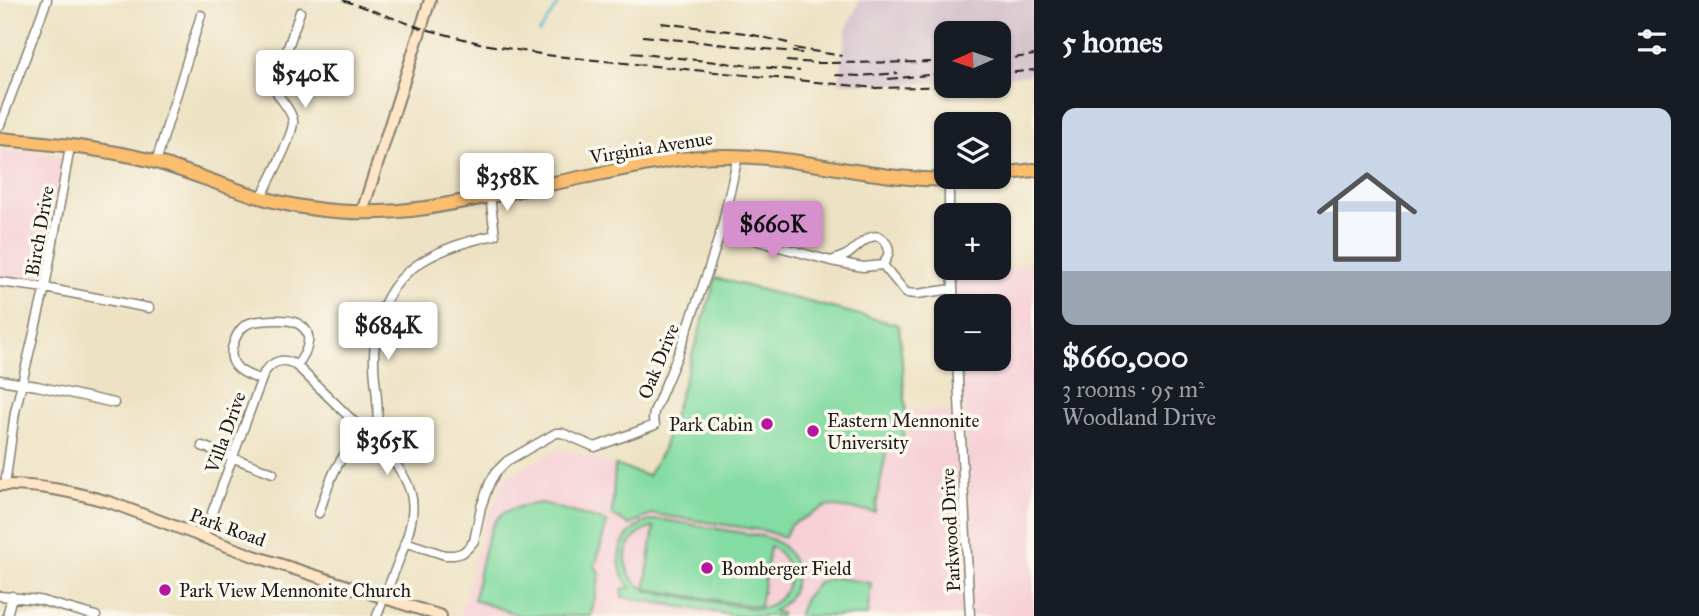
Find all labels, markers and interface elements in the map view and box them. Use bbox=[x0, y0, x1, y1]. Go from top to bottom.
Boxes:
north arrow bbox=[934, 21, 1012, 98]
map controls bbox=[934, 21, 1011, 371]
icon: filters bbox=[1633, 23, 1671, 61]
text: 5 homes bbox=[1062, 24, 1163, 60]
pin: $540K bbox=[256, 50, 354, 110]
text: $540K bbox=[272, 59, 338, 87]
button: layers bbox=[934, 112, 1011, 189]
street label: Virginia Avenue bbox=[587, 126, 714, 170]
pin: $358K bbox=[458, 154, 556, 213]
icon: home bbox=[1304, 154, 1430, 280]
text: $358K bbox=[476, 162, 538, 190]
street label: Birch Drive bbox=[20, 184, 59, 278]
pin: $660K bbox=[724, 202, 822, 261]
button: + bbox=[934, 203, 1011, 280]
text: $660K bbox=[739, 210, 807, 238]
button: − bbox=[934, 294, 1011, 371]
pin: $684K bbox=[339, 302, 437, 362]
text: $684K bbox=[355, 311, 421, 339]
street label: Oak Drive bbox=[633, 320, 684, 402]
text: $660,000 bbox=[1062, 339, 1188, 375]
text: 3 rooms · 95 m² bbox=[1062, 375, 1205, 403]
street label: Villa Drive bbox=[200, 388, 251, 477]
text: Woodland Drive bbox=[1062, 403, 1216, 431]
place label: Eastern Mennonite University bbox=[827, 409, 979, 454]
place label: Park Cabin bbox=[669, 413, 753, 436]
marker: Park Cabin bbox=[759, 416, 775, 432]
pin: $365K bbox=[338, 418, 436, 477]
marker: Eastern Mennonite University bbox=[805, 423, 821, 439]
text: $365K bbox=[356, 426, 418, 454]
street label: Parkwood Drive bbox=[936, 468, 965, 592]
street label: Park Road bbox=[187, 503, 269, 552]
place label: Bomberger Field bbox=[721, 557, 852, 581]
marker: Bomberger Field bbox=[699, 560, 715, 576]
place label: Park View Mennonite Church bbox=[179, 579, 412, 602]
marker: Park View Mennonite Church bbox=[157, 582, 173, 598]

